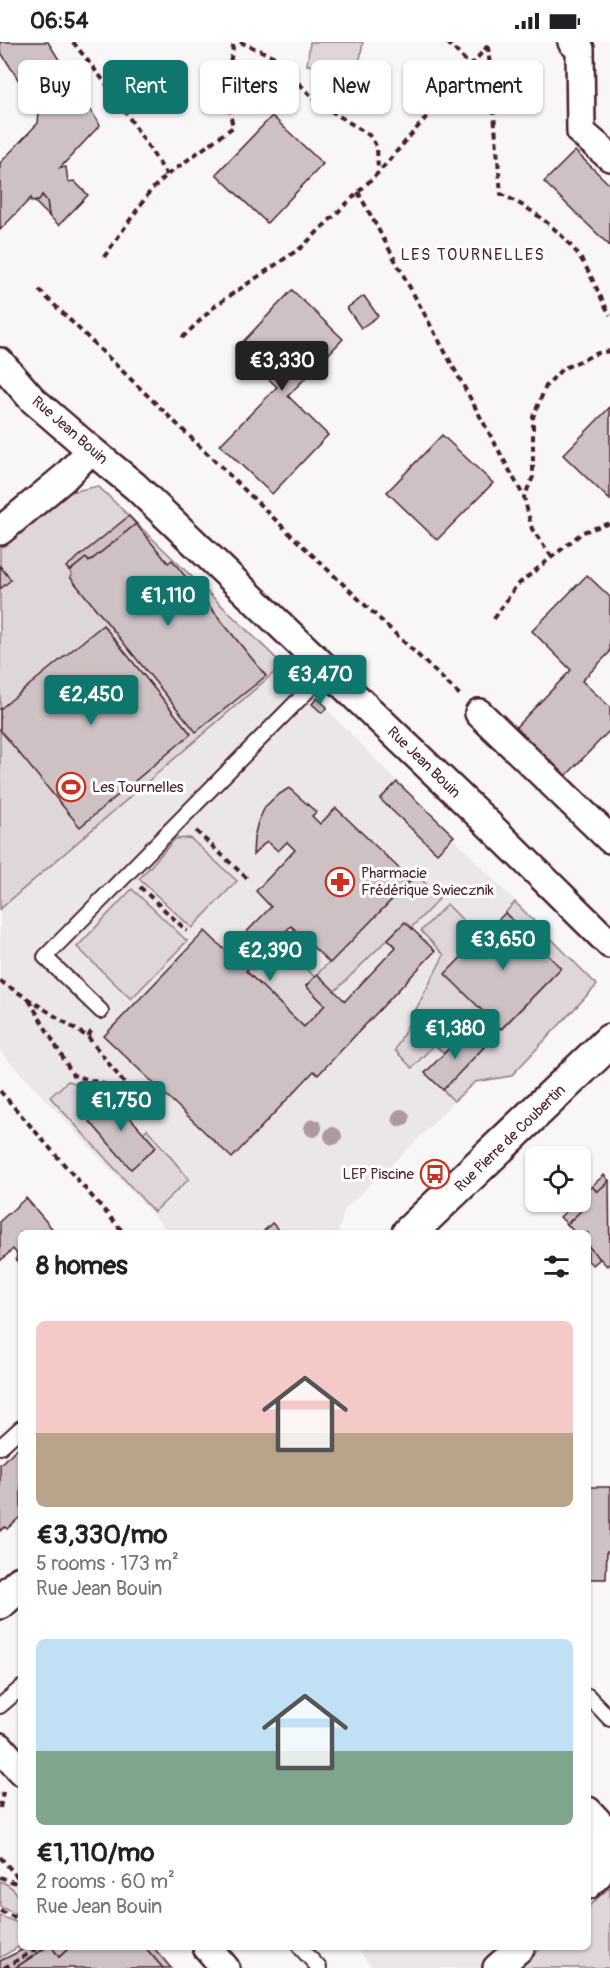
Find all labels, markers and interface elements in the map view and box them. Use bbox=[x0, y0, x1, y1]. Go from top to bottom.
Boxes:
text: 06:54 bbox=[30, 7, 88, 35]
chip: Buy bbox=[18, 60, 91, 114]
chip: Rent bbox=[103, 60, 188, 114]
chip: Filters bbox=[200, 60, 299, 114]
chip: New bbox=[311, 60, 391, 114]
chip: Apartment bbox=[403, 60, 543, 114]
district label: LES TOURNELLES bbox=[401, 245, 545, 265]
pin: €3,330 bbox=[233, 341, 331, 392]
text: €3,330 bbox=[249, 348, 315, 373]
street label: Rue Jean Bouin bbox=[28, 392, 112, 469]
pin: €1,110 bbox=[119, 576, 217, 627]
text: €1,110 bbox=[140, 583, 196, 608]
pin: €3,470 bbox=[271, 655, 369, 706]
text: €3,470 bbox=[287, 662, 353, 687]
pin: €2,450 bbox=[42, 675, 140, 726]
text: €2,450 bbox=[58, 682, 124, 707]
street label: Rue Jean Bouin bbox=[383, 723, 464, 802]
sports icon: Les Tournelles bbox=[55, 771, 87, 803]
place label: Les Tournelles bbox=[92, 778, 184, 797]
place label: Pharmacie Frédérique Swiecznik bbox=[361, 864, 494, 900]
pharmacy icon: Pharmacie Frédérique Swiecznik bbox=[324, 866, 356, 898]
pin: €3,650 bbox=[454, 920, 552, 971]
text: €3,650 bbox=[470, 927, 536, 952]
pin: €2,390 bbox=[221, 931, 319, 982]
text: €2,390 bbox=[238, 938, 302, 963]
pin: €1,380 bbox=[406, 1009, 504, 1060]
text: €1,380 bbox=[425, 1016, 486, 1041]
pin: €1,750 bbox=[72, 1081, 170, 1132]
street label: Rue Pierre de Coubertin bbox=[451, 1081, 570, 1196]
text: €1,750 bbox=[90, 1088, 152, 1113]
map controls bbox=[525, 1146, 591, 1212]
button: locate bbox=[525, 1146, 591, 1212]
bus stop icon: LEP Piscine bbox=[419, 1158, 451, 1190]
place label: LEP Piscine bbox=[343, 1165, 415, 1184]
text: 8 homes bbox=[36, 1250, 128, 1282]
icon: filters bbox=[540, 1250, 573, 1283]
icon: home bbox=[251, 1360, 359, 1468]
text: €3,330/mo bbox=[36, 1519, 167, 1551]
text: 5 rooms · 173 m² bbox=[36, 1551, 179, 1576]
text: Rue Jean Bouin bbox=[36, 1576, 162, 1601]
icon: home bbox=[251, 1678, 359, 1786]
text: €1,110/mo bbox=[36, 1837, 154, 1869]
text: 2 rooms · 60 m² bbox=[36, 1869, 175, 1894]
text: Rue Jean Bouin bbox=[36, 1894, 162, 1919]

